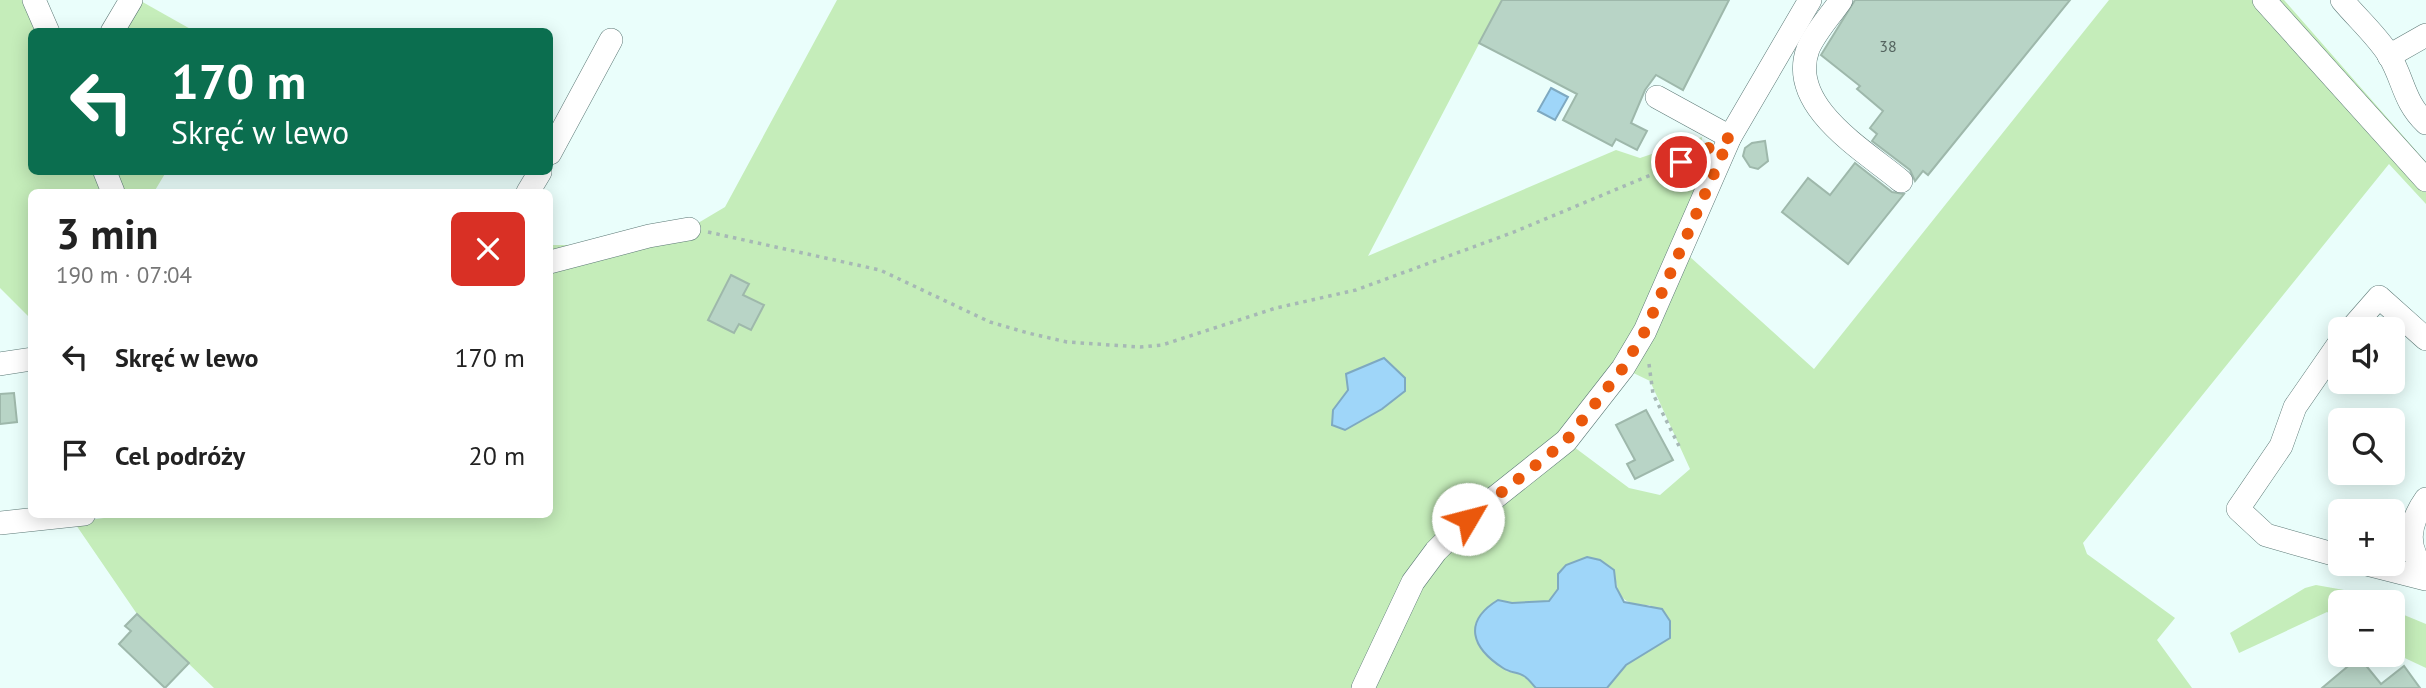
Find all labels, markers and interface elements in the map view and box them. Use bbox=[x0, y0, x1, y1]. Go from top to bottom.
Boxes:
house number: 38 bbox=[1879, 36, 1897, 56]
text: 170 m bbox=[171, 49, 306, 113]
icon: left bbox=[56, 56, 147, 147]
text: Skręć w lewo bbox=[171, 111, 349, 153]
pin bbox=[1651, 132, 1711, 192]
icon: arrive bbox=[1662, 143, 1700, 181]
text: 3 min bbox=[56, 206, 158, 261]
button: close bbox=[451, 212, 525, 286]
text: 190 m · 07:04 bbox=[56, 260, 192, 289]
map controls bbox=[2328, 317, 2405, 667]
button: sound bbox=[2328, 317, 2405, 394]
icon: left bbox=[56, 338, 94, 376]
text: Skręć w lewo bbox=[115, 341, 259, 374]
text: 170 m bbox=[454, 341, 525, 374]
button: search bbox=[2328, 408, 2405, 485]
icon: arrive bbox=[56, 436, 94, 474]
text: Cel podróży bbox=[115, 439, 245, 472]
text: 20 m bbox=[469, 439, 525, 472]
position arrow bbox=[1431, 482, 1505, 556]
button: + bbox=[2328, 499, 2405, 576]
button: − bbox=[2328, 590, 2405, 667]

